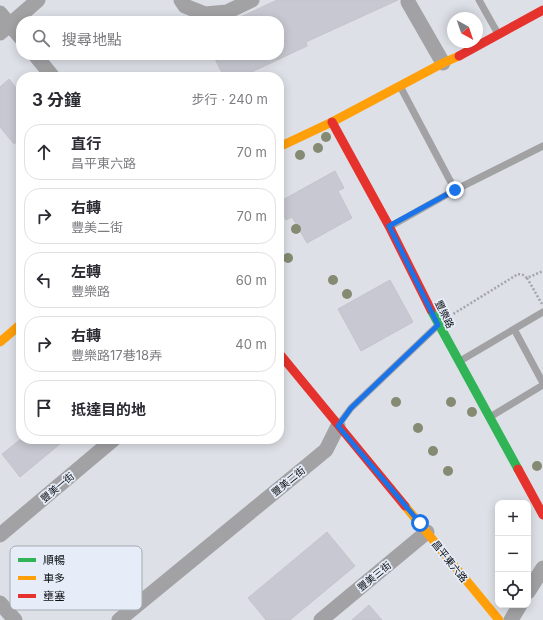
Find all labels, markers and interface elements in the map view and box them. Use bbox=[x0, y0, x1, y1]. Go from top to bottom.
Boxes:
north arrow bbox=[447, 12, 483, 48]
search box bbox=[16, 16, 284, 60]
icon: search bbox=[30, 27, 52, 49]
text: 搜尋地點 bbox=[62, 30, 122, 49]
text: 3 分鐘 bbox=[32, 90, 81, 110]
text: 步行 · 240 m bbox=[192, 91, 268, 107]
text: 直行 bbox=[71, 134, 101, 153]
icon: ahead bbox=[33, 141, 55, 163]
text: 70 m bbox=[237, 144, 267, 160]
text: 昌平東六路 bbox=[71, 155, 136, 171]
route end bbox=[446, 181, 464, 199]
text: 右轉 bbox=[71, 198, 101, 217]
icon: right bbox=[33, 205, 55, 227]
text: 70 m bbox=[237, 208, 267, 224]
text: 豐美二街 bbox=[71, 219, 123, 235]
text: 左轉 bbox=[71, 262, 101, 281]
icon: left bbox=[33, 269, 55, 291]
text: 60 m bbox=[236, 272, 267, 288]
text: 豐樂路 bbox=[71, 283, 110, 299]
street label: 豐樂路 bbox=[433, 298, 457, 330]
text: 右轉 bbox=[71, 326, 101, 345]
icon: right bbox=[33, 333, 55, 355]
text: 40 m bbox=[235, 336, 267, 352]
text: 豐樂路17巷18弄 bbox=[71, 347, 162, 363]
icon: arrive bbox=[33, 397, 55, 419]
text: 抵達目的地 bbox=[71, 400, 146, 419]
street label: 豐美二街 bbox=[269, 464, 307, 498]
street label: 豐美一街 bbox=[38, 470, 76, 504]
map controls bbox=[495, 500, 531, 608]
button: + bbox=[495, 500, 531, 536]
route start bbox=[411, 514, 429, 532]
button: − bbox=[495, 536, 531, 572]
street label: 昌平東六路 bbox=[430, 538, 470, 584]
legend bbox=[10, 546, 142, 610]
text: 順暢 bbox=[43, 553, 65, 567]
street label: 豐美三街 bbox=[355, 559, 393, 593]
text: 車多 bbox=[43, 571, 65, 585]
button: locate bbox=[495, 572, 531, 608]
text: 壅塞 bbox=[43, 589, 65, 603]

